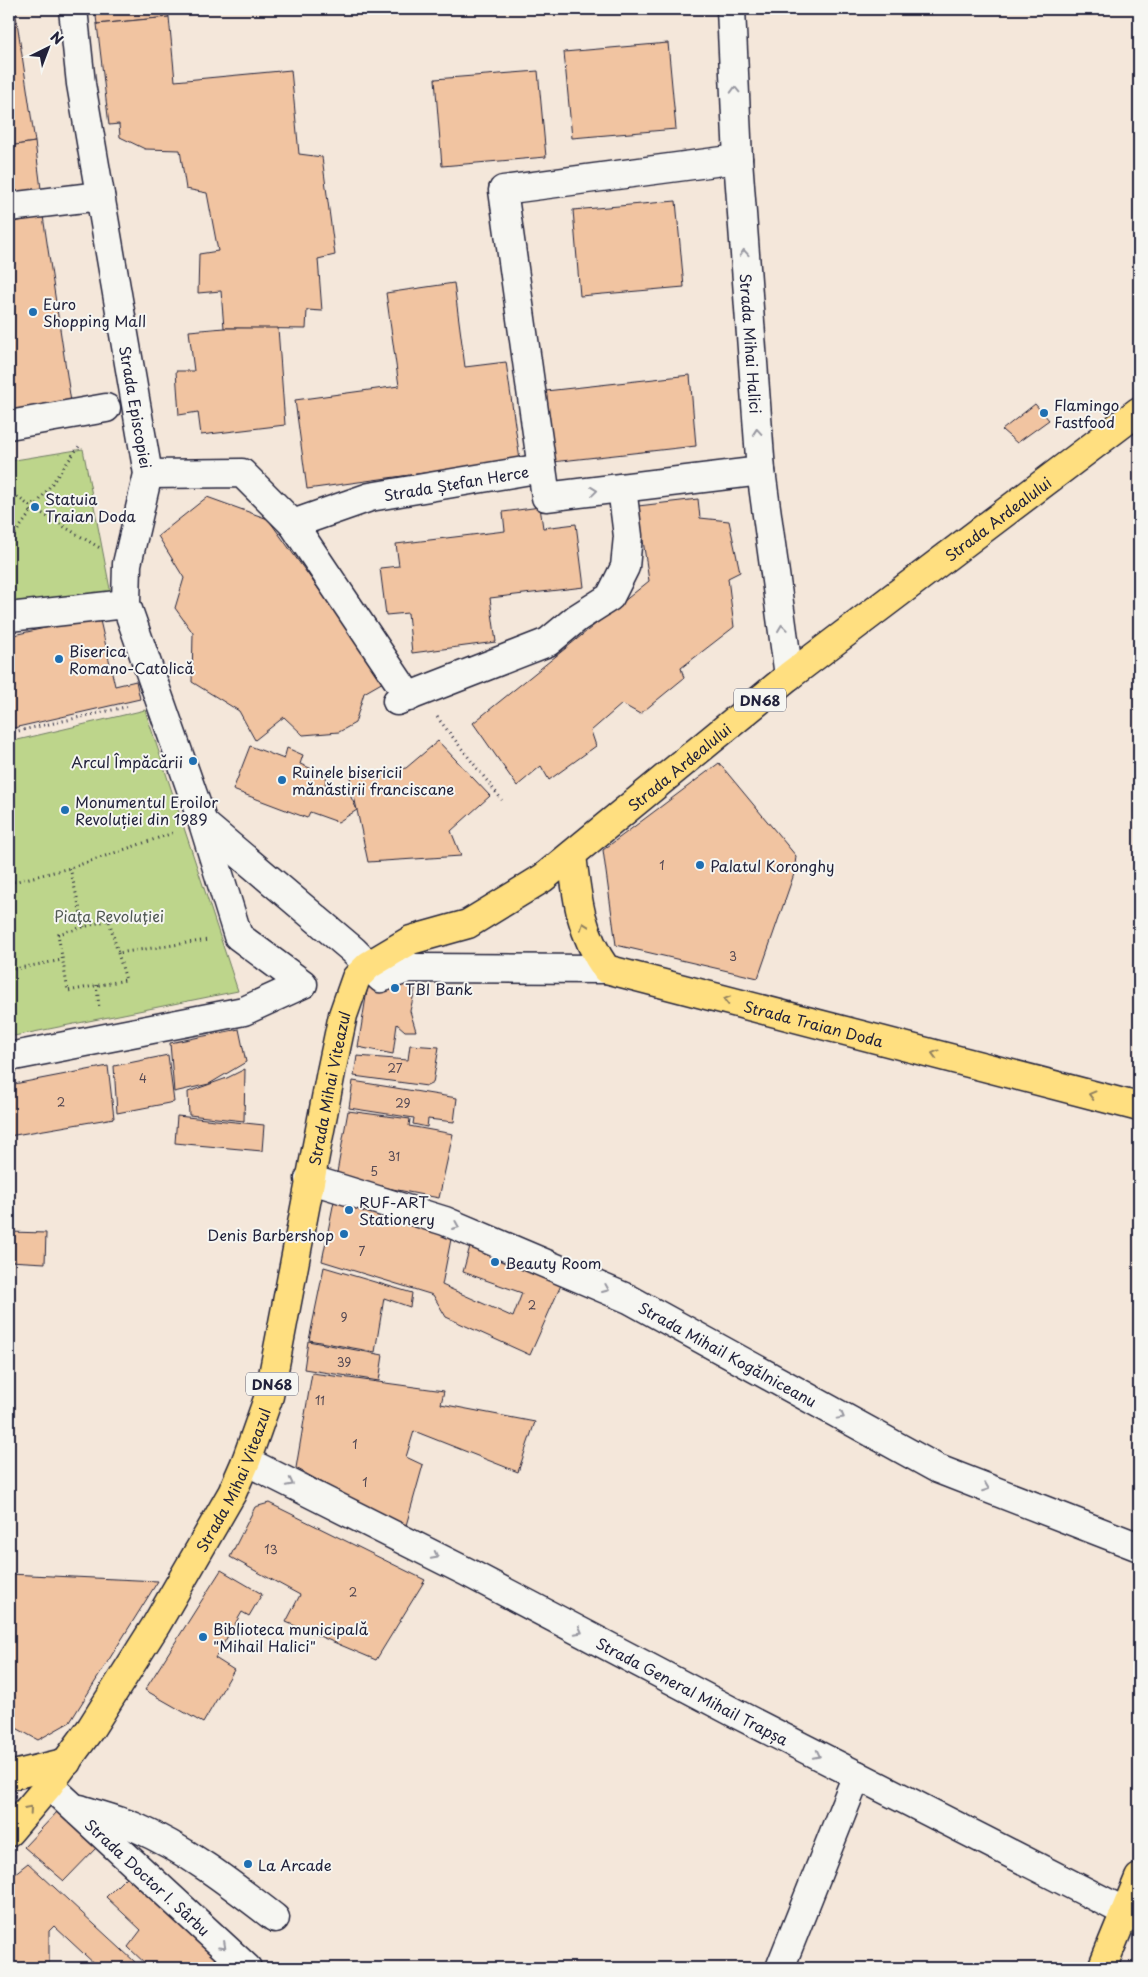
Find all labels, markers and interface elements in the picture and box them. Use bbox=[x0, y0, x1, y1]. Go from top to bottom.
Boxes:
north arrow bbox=[22, 22, 72, 72]
text: N bbox=[46, 26, 68, 49]
one-way arrow bbox=[729, 86, 740, 94]
one-way arrow bbox=[739, 248, 750, 256]
street label: Strada Mihai Halici bbox=[735, 272, 768, 414]
place label: Euro Shopping Mall bbox=[43, 292, 146, 332]
marker: Euro Shopping Mall bbox=[27, 306, 39, 318]
street label: Strada Episcopiei bbox=[114, 344, 158, 470]
place label: Flamingo Fastfood bbox=[1054, 393, 1119, 433]
marker: Flamingo Fastfood bbox=[1038, 407, 1050, 419]
one-way arrow bbox=[752, 428, 763, 436]
street label: Strada Ștefan Herce bbox=[382, 459, 530, 506]
street label: Strada Ardealului bbox=[939, 470, 1055, 566]
one-way arrow bbox=[591, 486, 599, 497]
place label: Statuia Traian Doda bbox=[45, 487, 137, 527]
marker: Statuia Traian Doda bbox=[29, 501, 41, 513]
one-way arrow bbox=[778, 624, 788, 632]
place label: Biserica Romano-Catolică bbox=[69, 639, 194, 679]
marker: Biserica Romano-Catolică bbox=[53, 653, 65, 665]
road number: DN68 bbox=[734, 688, 786, 712]
street label: Strada Ardealului bbox=[622, 717, 736, 816]
place label: Arcul Împăcării bbox=[71, 750, 183, 773]
marker: Arcul Împăcării bbox=[187, 755, 199, 767]
place label: Ruinele bisericii mănăstirii franciscane bbox=[292, 760, 454, 800]
marker: Ruinele bisericii mănăstirii franciscane bbox=[276, 774, 288, 786]
place label: Monumentul Eroilor Revoluției din 1989 bbox=[75, 790, 218, 830]
marker: Monumentul Eroilor Revoluției din 1989 bbox=[59, 804, 71, 816]
place label: Palatul Koronghy bbox=[710, 854, 835, 877]
house number: 1 bbox=[659, 856, 665, 874]
marker: Palatul Koronghy bbox=[694, 859, 706, 871]
park label: Piața Revoluției bbox=[54, 904, 164, 927]
one-way arrow bbox=[580, 922, 590, 931]
house number: 3 bbox=[729, 947, 737, 965]
place label: TBI Bank bbox=[405, 977, 473, 1000]
marker: TBI Bank bbox=[389, 982, 401, 994]
street label: Strada Traian Doda bbox=[741, 994, 887, 1052]
one-way arrow bbox=[722, 995, 731, 1006]
street label: Strada Mihai Viteazul bbox=[302, 1008, 355, 1167]
one-way arrow bbox=[930, 1049, 939, 1060]
house number: 27 bbox=[388, 1059, 403, 1077]
house number: 4 bbox=[139, 1069, 147, 1087]
one-way arrow bbox=[1088, 1090, 1097, 1101]
house number: 2 bbox=[57, 1093, 65, 1111]
house number: 29 bbox=[395, 1094, 411, 1112]
house number: 31 bbox=[388, 1147, 400, 1165]
house number: 5 bbox=[370, 1162, 378, 1180]
place label: RUF-ART Stationery bbox=[359, 1190, 435, 1230]
marker: RUF-ART Stationery bbox=[343, 1204, 355, 1216]
one-way arrow bbox=[451, 1220, 460, 1230]
place label: Denis Barbershop bbox=[208, 1223, 334, 1246]
marker: Denis Barbershop bbox=[338, 1228, 350, 1240]
house number: 7 bbox=[359, 1242, 366, 1260]
place label: Beauty Room bbox=[505, 1251, 601, 1274]
marker: Beauty Room bbox=[489, 1256, 501, 1268]
one-way arrow bbox=[601, 1283, 609, 1293]
street label: Strada Mihail Kogălniceanu bbox=[635, 1295, 821, 1412]
house number: 2 bbox=[528, 1296, 536, 1314]
house number: 9 bbox=[340, 1308, 348, 1326]
house number: 39 bbox=[337, 1353, 351, 1371]
road number: DN68 bbox=[246, 1372, 298, 1396]
house number: 11 bbox=[315, 1391, 325, 1409]
street label: Strada Mihai Viteazul bbox=[189, 1405, 275, 1556]
one-way arrow bbox=[835, 1410, 844, 1420]
house number: 1 bbox=[352, 1435, 358, 1453]
house number: 1 bbox=[362, 1473, 368, 1491]
one-way arrow bbox=[285, 1477, 294, 1487]
one-way arrow bbox=[981, 1481, 990, 1492]
house number: 13 bbox=[264, 1540, 278, 1558]
one-way arrow bbox=[430, 1550, 439, 1560]
house number: 2 bbox=[349, 1583, 357, 1601]
place label: Biblioteca municipală "Mihail Halici" bbox=[213, 1617, 369, 1657]
one-way arrow bbox=[574, 1625, 583, 1635]
marker: Biblioteca municipală "Mihail Halici" bbox=[197, 1631, 209, 1643]
street label: Strada General Mihail Trapșa bbox=[592, 1631, 793, 1750]
one-way arrow bbox=[811, 1749, 820, 1759]
one-way arrow bbox=[23, 1806, 32, 1815]
street label: Strada Doctor I. Sârbu bbox=[80, 1813, 216, 1941]
place label: La Arcade bbox=[258, 1853, 332, 1876]
marker: La Arcade bbox=[242, 1858, 254, 1870]
one-way arrow bbox=[218, 1940, 227, 1949]

